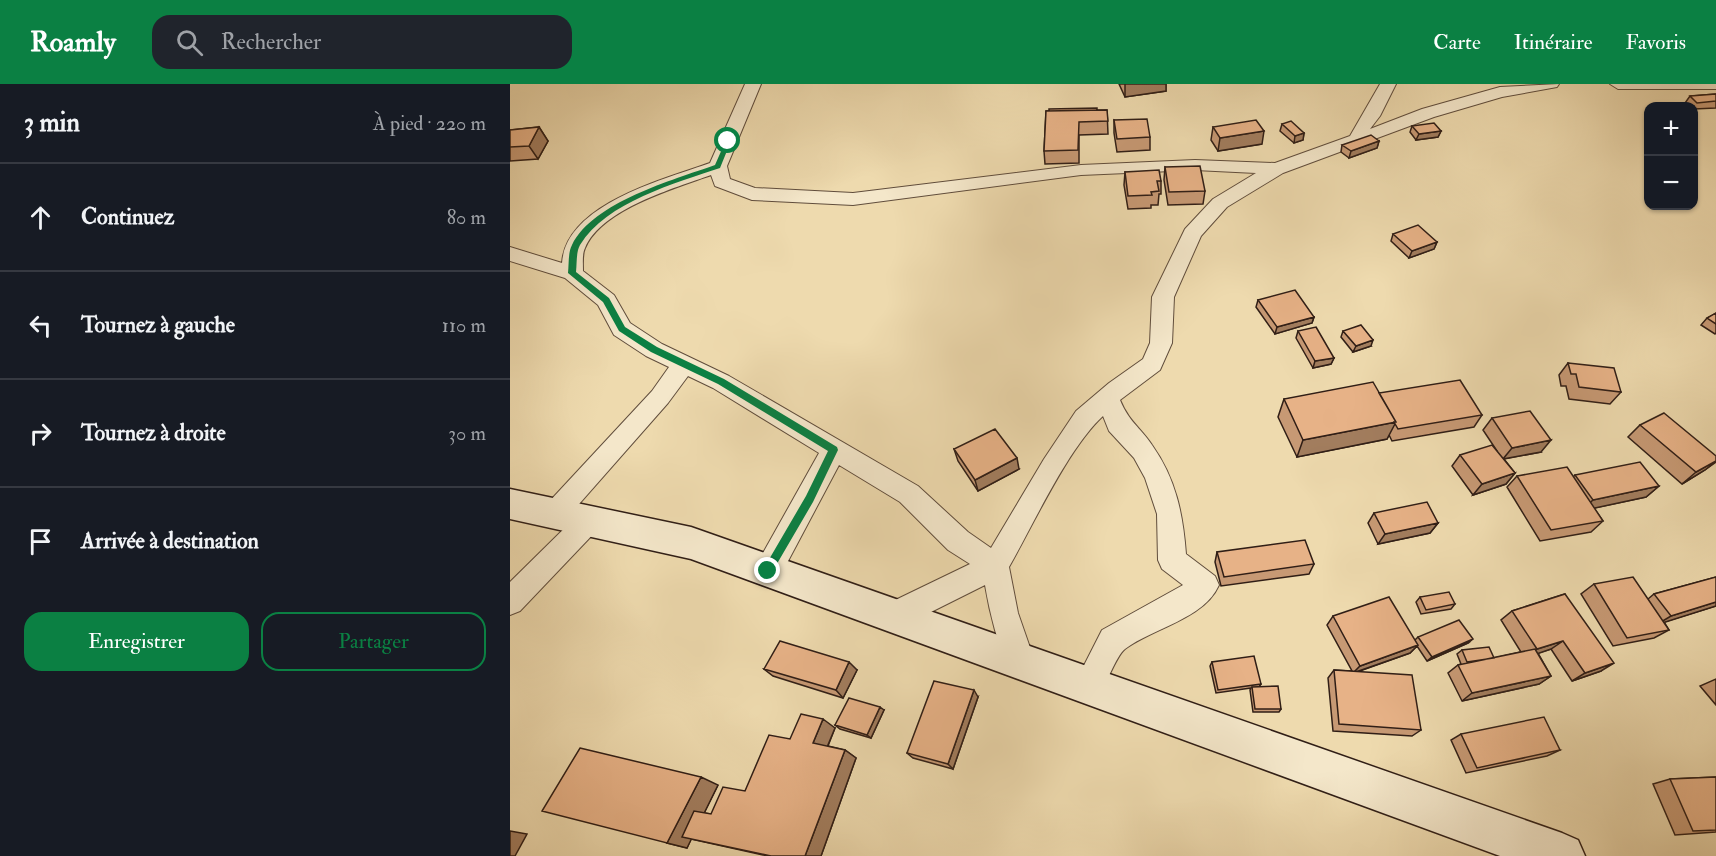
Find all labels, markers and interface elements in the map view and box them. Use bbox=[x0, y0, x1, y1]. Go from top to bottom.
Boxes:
search box bbox=[152, 15, 572, 69]
text: Roamly bbox=[30, 25, 116, 60]
icon: search bbox=[173, 26, 206, 59]
text: Rechercher bbox=[221, 28, 321, 56]
text: Carte bbox=[1433, 29, 1481, 56]
text: Itinéraire bbox=[1514, 29, 1592, 56]
text: Favoris bbox=[1625, 29, 1686, 56]
map controls bbox=[1644, 102, 1698, 210]
button: + bbox=[1644, 102, 1698, 156]
text: 3 min bbox=[24, 107, 80, 139]
text: À pied · 220 m bbox=[373, 111, 486, 136]
route start bbox=[714, 127, 740, 153]
button: − bbox=[1644, 156, 1698, 210]
icon: ahead bbox=[24, 201, 57, 234]
text: Continuez bbox=[81, 203, 174, 231]
text: 80 m bbox=[447, 205, 486, 230]
icon: left bbox=[24, 309, 57, 342]
text: Tournez à gauche bbox=[81, 311, 235, 339]
text: 110 m bbox=[442, 313, 486, 338]
icon: right bbox=[24, 417, 57, 450]
text: Tournez à droite bbox=[81, 419, 226, 447]
text: 30 m bbox=[448, 421, 486, 446]
icon: arrive bbox=[24, 525, 57, 558]
text: Arrivée à destination bbox=[81, 527, 259, 555]
route end bbox=[754, 557, 780, 583]
button: Enregistrer bbox=[24, 612, 249, 671]
button: Partager bbox=[261, 612, 486, 671]

